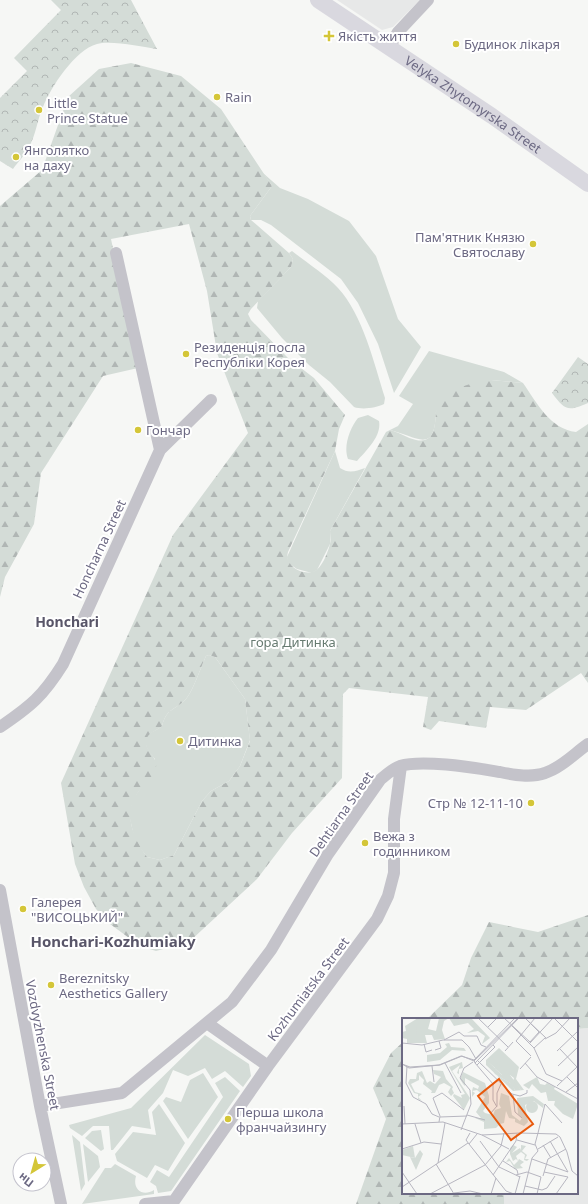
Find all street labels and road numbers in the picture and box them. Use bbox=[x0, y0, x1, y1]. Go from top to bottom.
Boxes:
street label: Velyka Zhytomyrska Street bbox=[401, 51, 545, 157]
street label: Honcharna Street bbox=[68, 496, 130, 602]
street label: Dehtiarna Street bbox=[305, 767, 377, 860]
street label: Kozhumiatska Street bbox=[263, 933, 353, 1045]
street label: Vozdvyzhenska Street bbox=[22, 978, 65, 1112]

